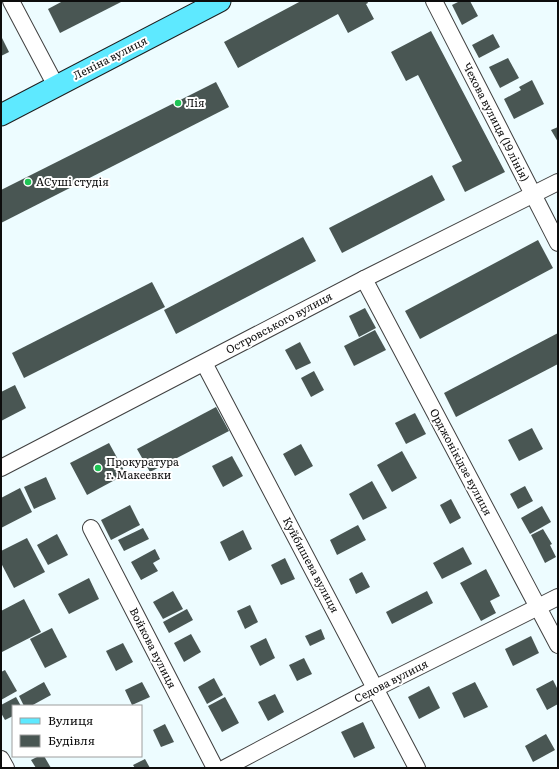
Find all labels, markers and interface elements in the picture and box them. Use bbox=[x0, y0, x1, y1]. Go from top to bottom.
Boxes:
street label: Леніна вулиця bbox=[70, 31, 150, 83]
street label: Чехова вулиця (19 лiнiя) bbox=[460, 59, 534, 184]
place label: Лія bbox=[186, 94, 205, 110]
marker: Лія bbox=[173, 98, 183, 108]
place label: АСуші студія bbox=[36, 173, 109, 189]
marker: АСуші студія bbox=[23, 177, 33, 187]
street label: Островського вулиця bbox=[222, 287, 335, 357]
street label: Орджонікідзе вулиця bbox=[427, 405, 497, 518]
place label: Прокуратура г. Макеевки bbox=[106, 453, 179, 482]
marker: Прокуратура г. Макеевки bbox=[93, 463, 103, 473]
street label: Куйбишева вулиця bbox=[280, 514, 344, 616]
street label: Войкова вулиця bbox=[127, 604, 181, 691]
street label: Седова вулиця bbox=[351, 654, 431, 706]
legend bbox=[12, 705, 142, 757]
text: Вулиця bbox=[48, 711, 93, 729]
text: Будівля bbox=[48, 731, 95, 749]

